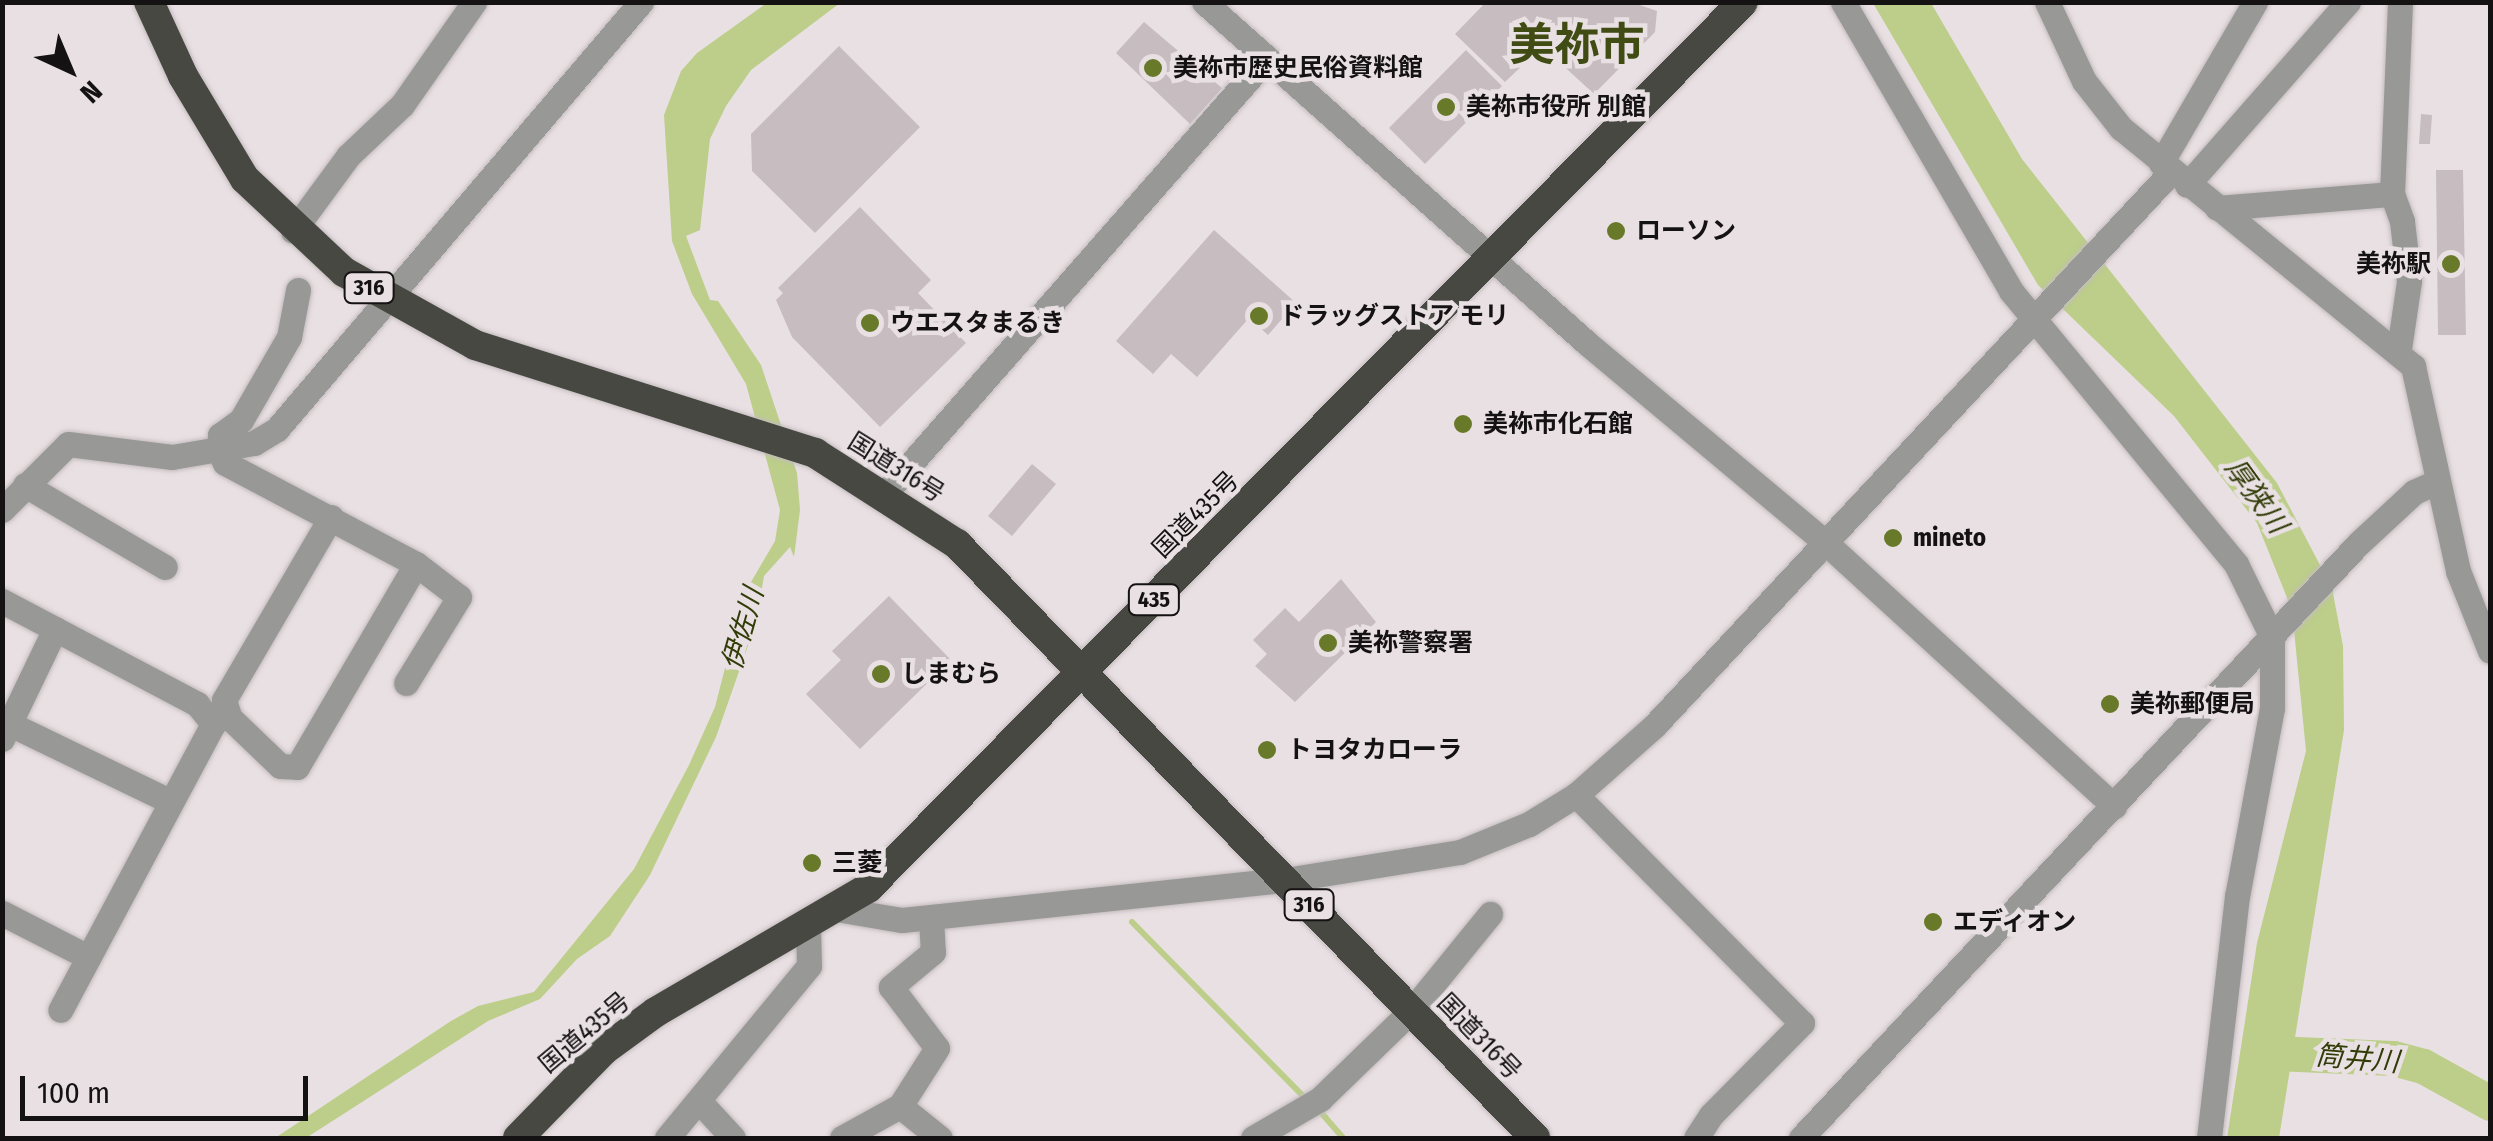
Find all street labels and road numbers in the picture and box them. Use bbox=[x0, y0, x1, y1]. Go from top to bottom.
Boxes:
road number: 316 bbox=[342, 271, 396, 305]
street label: 国道316号 bbox=[842, 427, 950, 509]
street label: 国道435号 bbox=[1147, 466, 1245, 564]
road number: 435 bbox=[1126, 583, 1182, 617]
road number: 316 bbox=[1282, 888, 1336, 922]
street label: 国道435号 bbox=[533, 986, 637, 1080]
street label: 国道316号 bbox=[1431, 988, 1527, 1086]

